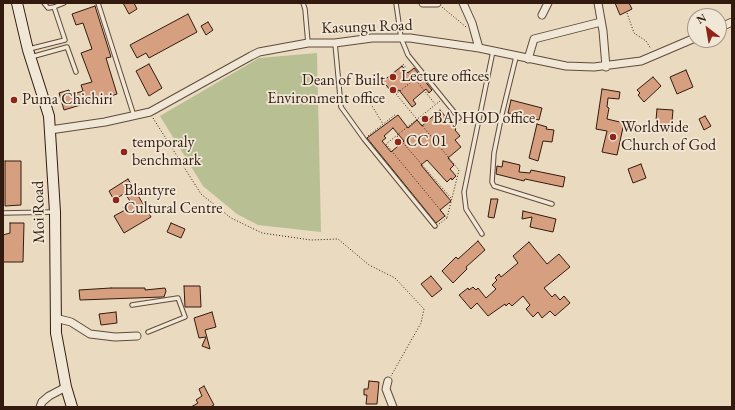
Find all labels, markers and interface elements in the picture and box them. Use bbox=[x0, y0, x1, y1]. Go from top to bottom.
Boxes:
north arrow bbox=[687, 8, 727, 48]
text: N bbox=[694, 10, 709, 27]
street label: Kasungu Road bbox=[321, 16, 413, 38]
place label: Lecture offices bbox=[401, 67, 489, 87]
place label: Dean of Built Environment office bbox=[267, 71, 385, 109]
marker: Lecture offices bbox=[388, 72, 398, 82]
marker: Dean of Built Environment office bbox=[388, 85, 398, 95]
place label: Puma Chichiri bbox=[22, 90, 113, 110]
marker: Puma Chichiri bbox=[9, 95, 19, 105]
place label: BAJ HOD office bbox=[433, 109, 535, 129]
marker: BAJ HOD office bbox=[420, 114, 430, 124]
place label: Worldwide Church of God bbox=[621, 118, 716, 156]
place label: CC 01 bbox=[406, 132, 447, 152]
marker: Worldwide Church of God bbox=[608, 132, 618, 142]
place label: temporaly benchmark bbox=[132, 133, 201, 171]
marker: CC 01 bbox=[393, 137, 403, 147]
marker: temporaly benchmark bbox=[119, 147, 129, 157]
street label: Moi Road bbox=[29, 181, 49, 243]
place label: Blantyre Cultural Centre bbox=[124, 181, 223, 219]
marker: Blantyre Cultural Centre bbox=[111, 195, 121, 205]

